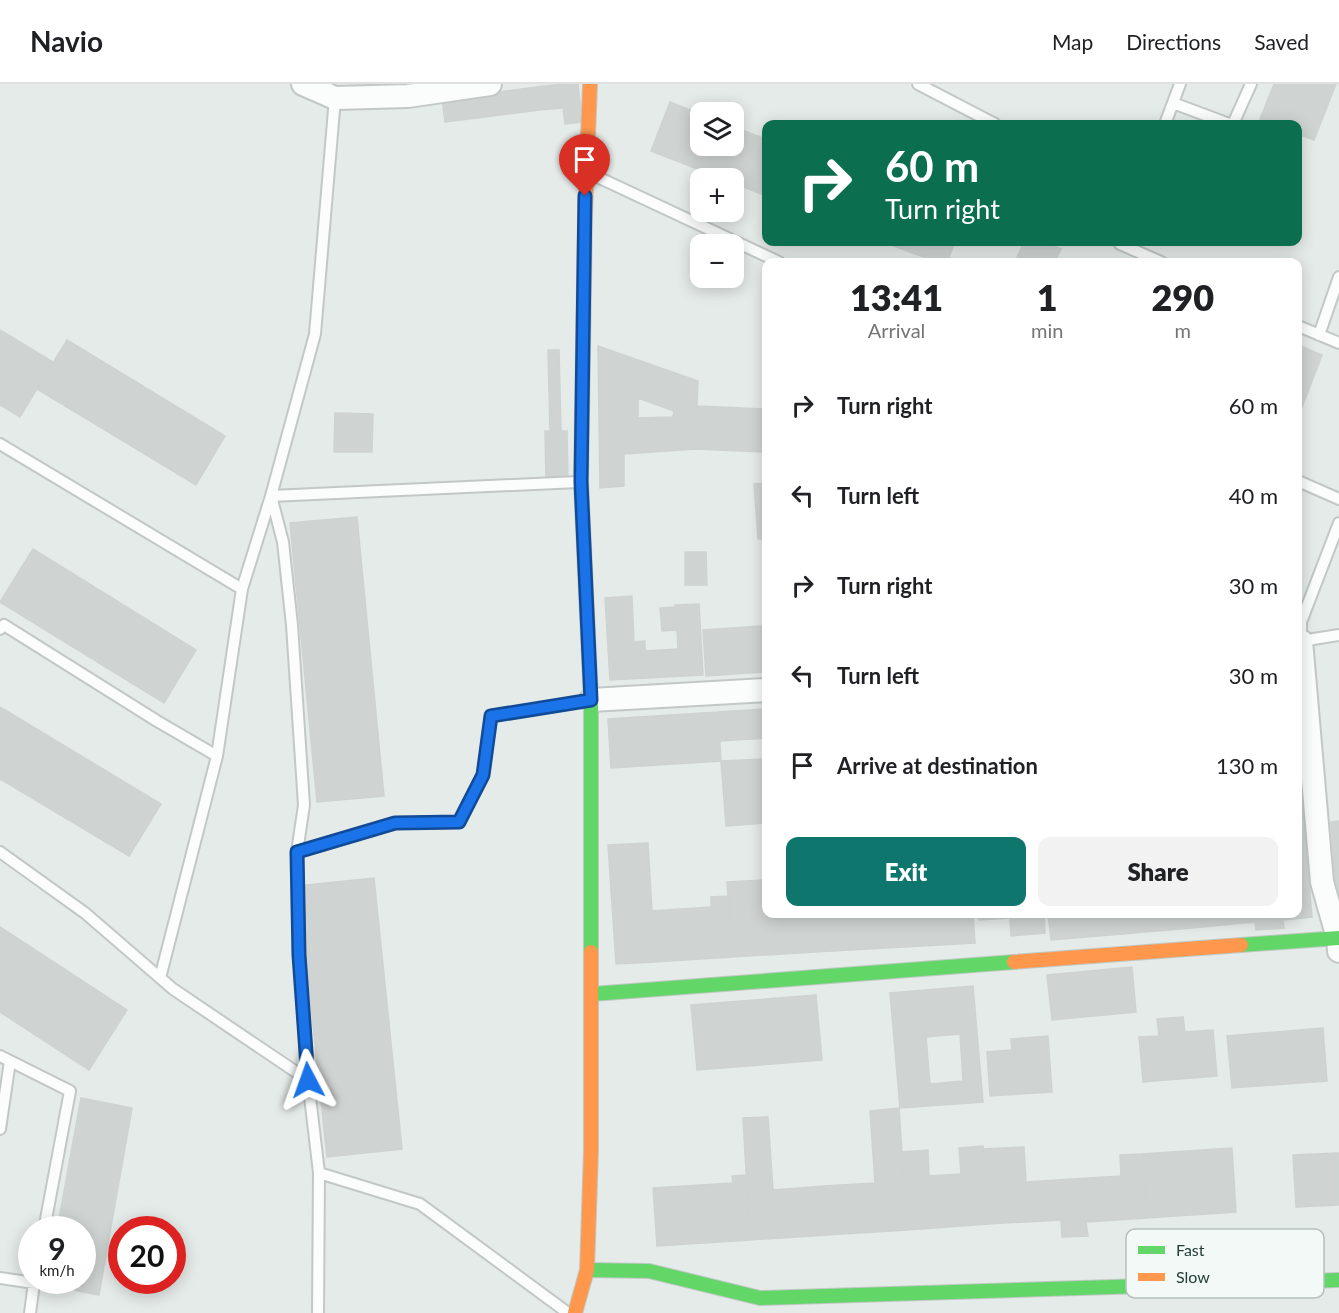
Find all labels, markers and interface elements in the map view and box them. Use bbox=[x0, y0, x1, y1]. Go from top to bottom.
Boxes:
text: Navio bbox=[30, 24, 103, 58]
text: Map bbox=[1052, 29, 1093, 54]
text: Directions bbox=[1126, 29, 1221, 54]
text: Saved bbox=[1254, 29, 1309, 54]
map controls bbox=[690, 102, 744, 288]
button: layers bbox=[690, 102, 744, 156]
pin bbox=[559, 134, 610, 196]
text: 60 m bbox=[885, 141, 979, 191]
icon: arrive bbox=[568, 143, 601, 176]
icon: right bbox=[786, 144, 864, 222]
button: + bbox=[690, 168, 744, 222]
text: Turn right bbox=[885, 192, 1000, 225]
button: − bbox=[690, 234, 744, 288]
text: 13:41 bbox=[850, 275, 943, 319]
text: 1 bbox=[1037, 275, 1058, 319]
text: 290 bbox=[1151, 275, 1214, 319]
text: Arrival bbox=[868, 318, 925, 342]
text: min bbox=[1031, 318, 1063, 342]
text: m bbox=[1174, 318, 1191, 342]
icon: right bbox=[786, 389, 819, 422]
text: Turn right bbox=[837, 392, 932, 419]
text: 60 m bbox=[1229, 392, 1278, 419]
icon: left bbox=[786, 479, 819, 512]
text: Turn left bbox=[837, 482, 919, 509]
text: 40 m bbox=[1229, 482, 1278, 509]
icon: right bbox=[786, 569, 819, 602]
text: Turn right bbox=[837, 572, 932, 599]
text: 30 m bbox=[1229, 572, 1278, 599]
icon: left bbox=[786, 659, 819, 692]
text: Turn left bbox=[837, 662, 919, 689]
text: 30 m bbox=[1229, 662, 1278, 689]
icon: arrive bbox=[786, 749, 819, 782]
text: Arrive at destination bbox=[837, 752, 1038, 779]
text: 130 m bbox=[1216, 752, 1278, 779]
button: Exit bbox=[786, 837, 1026, 906]
button: Share bbox=[1038, 837, 1278, 906]
position arrow bbox=[276, 1048, 340, 1112]
speed limit sign: 20 bbox=[108, 1216, 186, 1294]
legend bbox=[1126, 1229, 1324, 1298]
text: 9 bbox=[48, 1230, 66, 1266]
text: Fast bbox=[1176, 1240, 1205, 1259]
text: km/h bbox=[39, 1261, 75, 1279]
text: Slow bbox=[1176, 1267, 1210, 1286]

